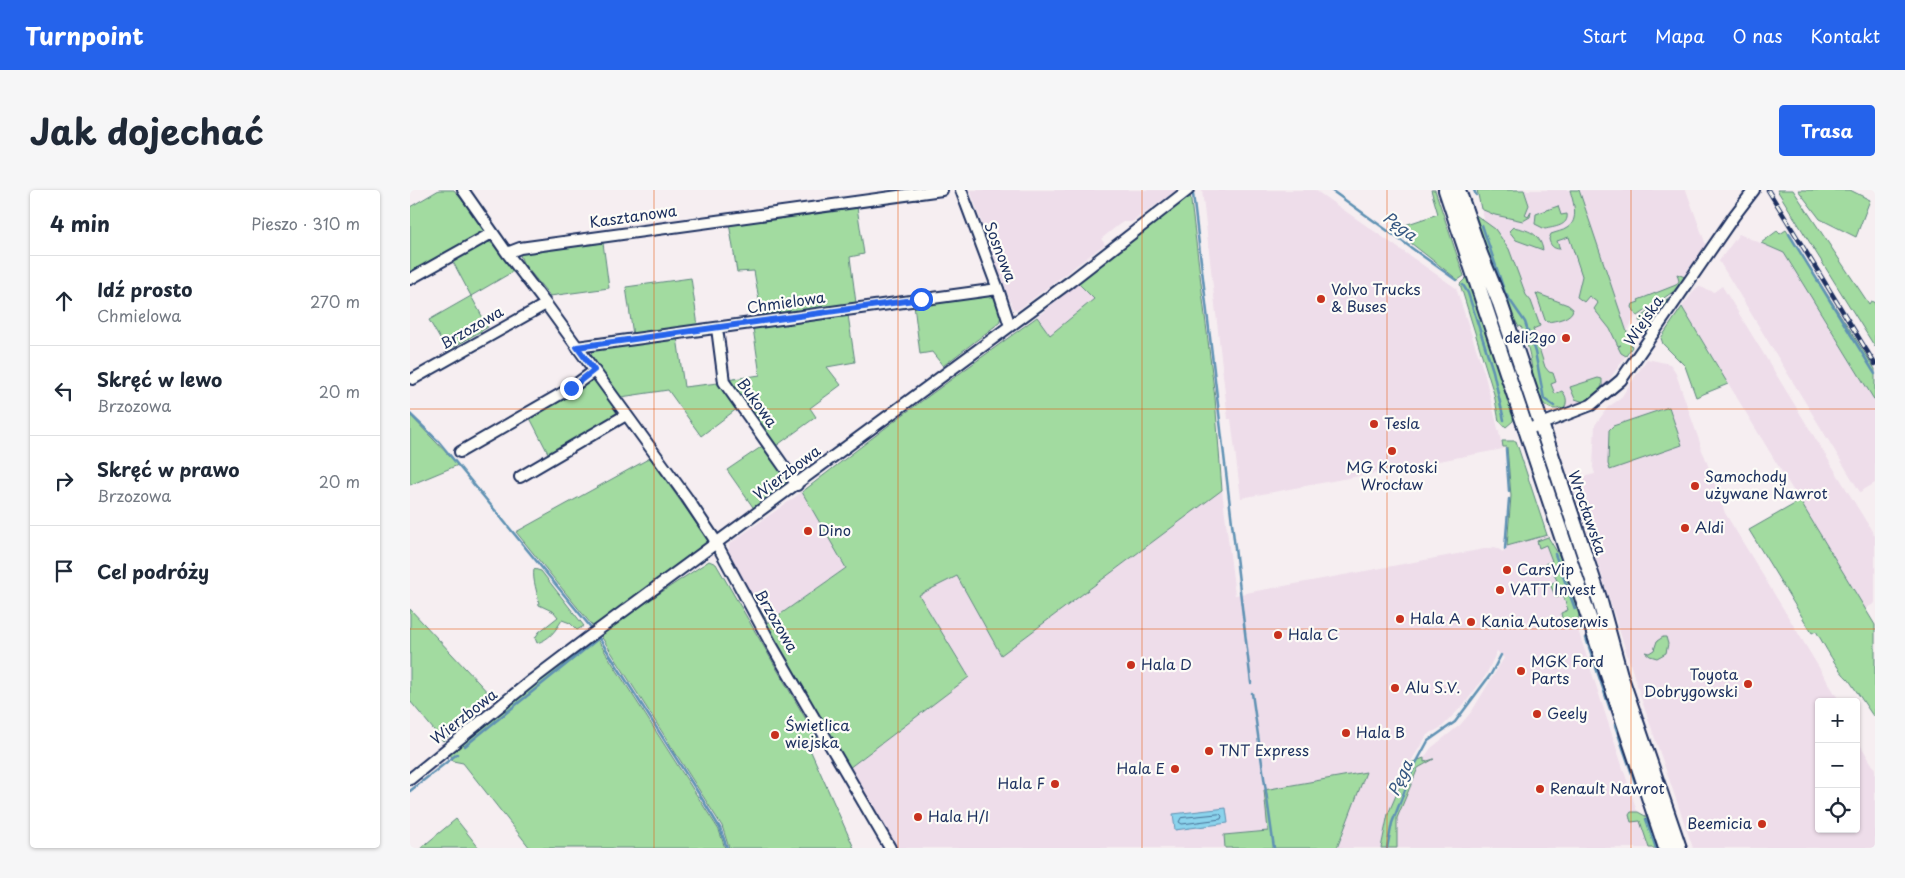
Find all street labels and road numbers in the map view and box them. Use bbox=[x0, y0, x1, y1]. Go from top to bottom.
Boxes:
street label: Kasztanowa bbox=[588, 198, 678, 233]
street label: Sosnowa bbox=[979, 218, 1024, 285]
street label: Chmielowa bbox=[745, 285, 827, 318]
street label: Wiejska bbox=[1617, 290, 1669, 350]
street label: Brzozowa bbox=[435, 299, 508, 354]
street label: Bukowa bbox=[733, 373, 784, 432]
street label: Wierzbowa bbox=[748, 438, 825, 505]
street label: Wrocławska bbox=[1563, 467, 1614, 558]
street label: Brzozowa bbox=[750, 584, 805, 657]
street label: Wierzbowa bbox=[425, 682, 502, 749]

